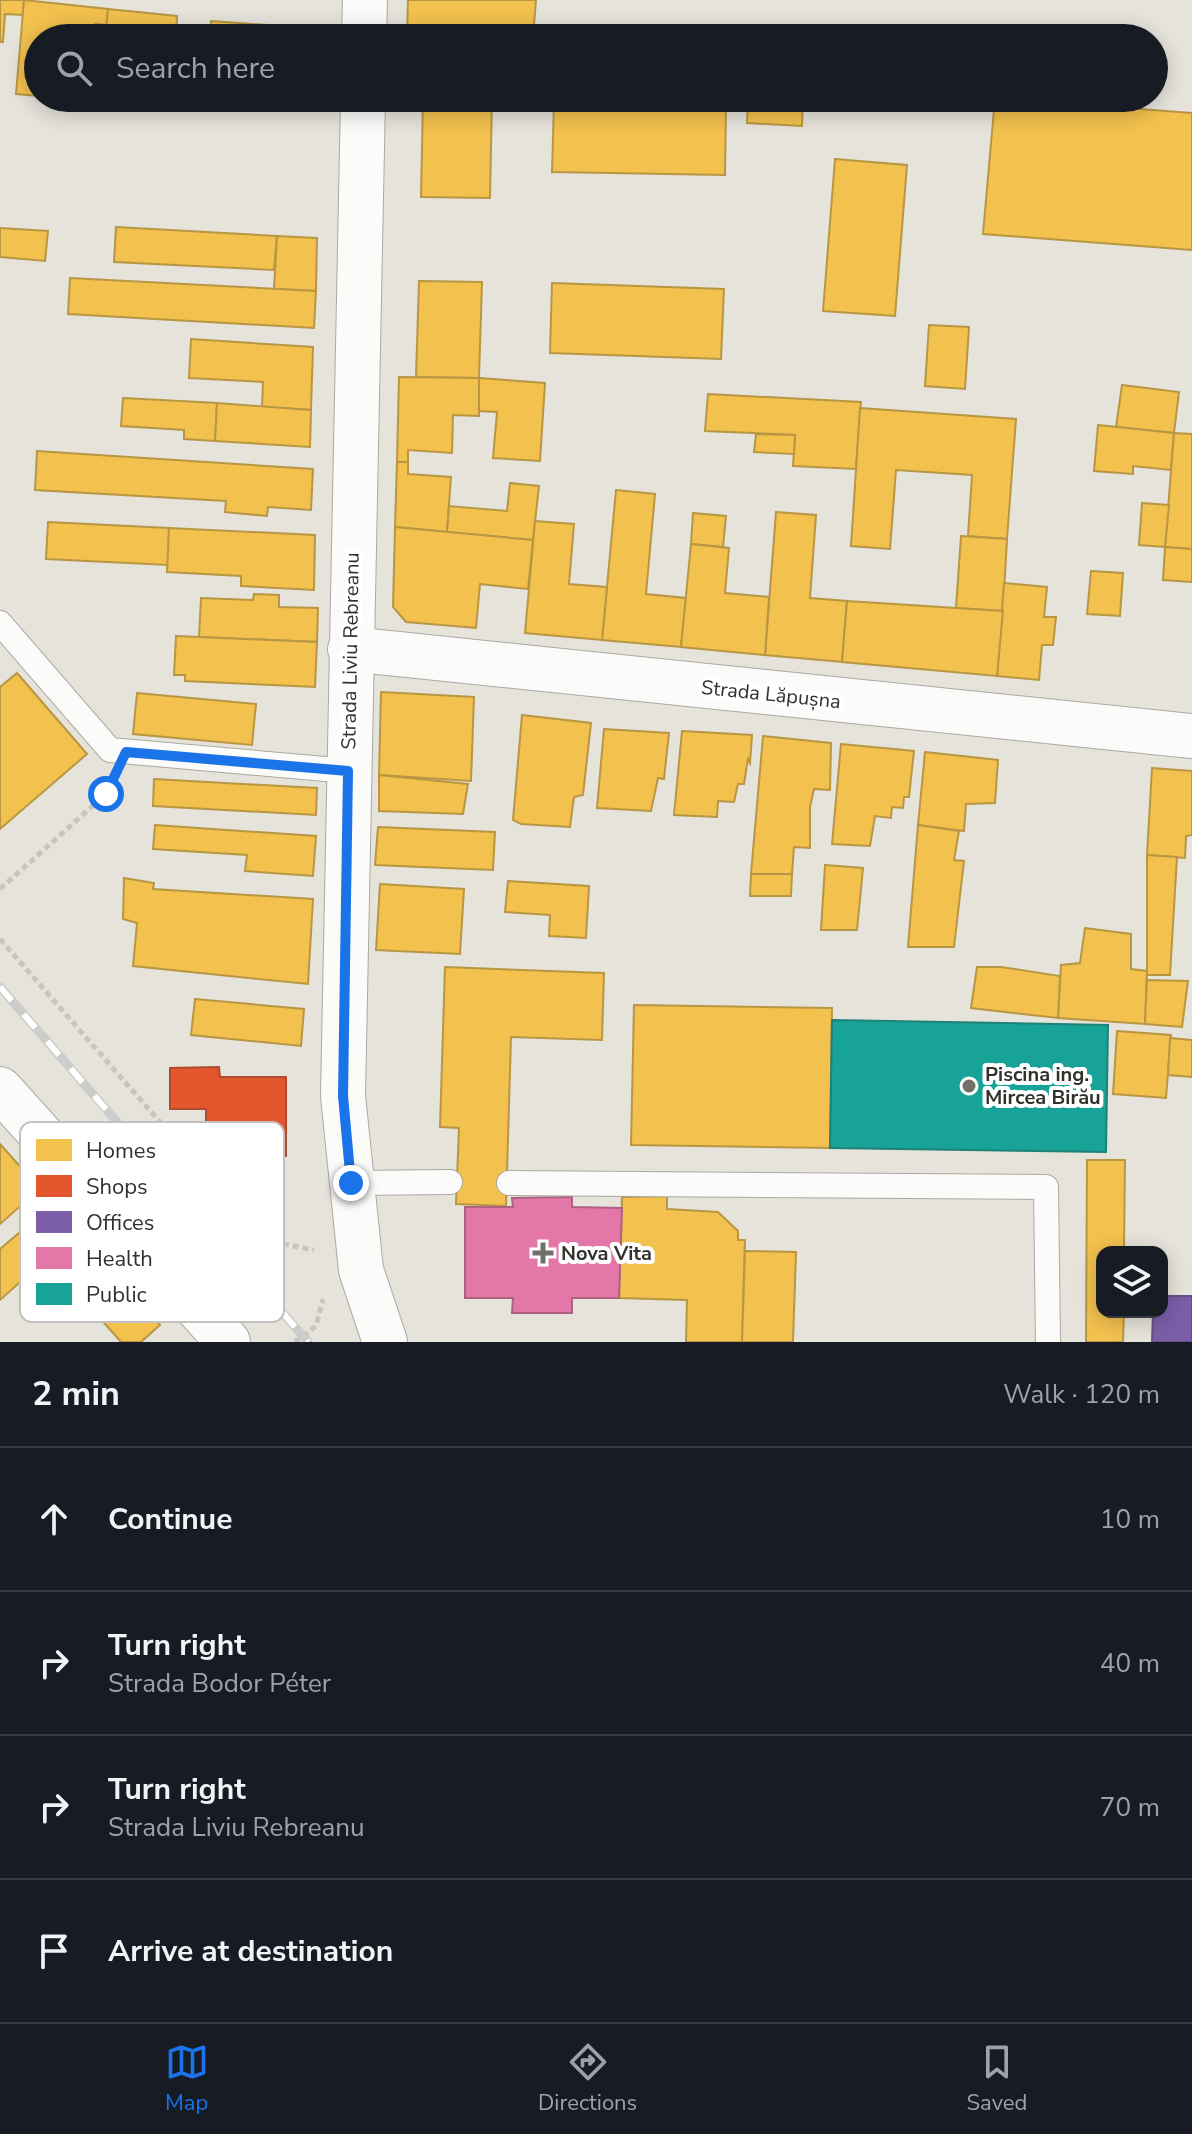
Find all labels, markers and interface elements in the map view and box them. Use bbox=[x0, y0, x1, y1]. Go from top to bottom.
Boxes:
search box bbox=[24, 24, 1168, 112]
icon: search bbox=[52, 46, 96, 90]
text: Search here bbox=[116, 48, 275, 89]
street label: Strada Liviu Rebreanu bbox=[335, 552, 366, 750]
street label: Strada Lăpușna bbox=[700, 674, 842, 715]
route start bbox=[88, 776, 124, 812]
place label: Piscina ing. Mircea Birău bbox=[985, 1061, 1101, 1111]
marker: Piscina ing. Mircea Birău bbox=[960, 1077, 978, 1095]
legend bbox=[20, 1122, 284, 1322]
text: Homes bbox=[86, 1136, 156, 1166]
route end bbox=[333, 1165, 369, 1201]
text: Shops bbox=[86, 1172, 148, 1202]
text: Offices bbox=[86, 1208, 154, 1238]
place label: Nova Vita bbox=[561, 1240, 652, 1267]
marker: Nova Vita bbox=[532, 1242, 554, 1264]
text: Health bbox=[86, 1244, 153, 1274]
map controls bbox=[1096, 1246, 1168, 1318]
button: layers bbox=[1096, 1246, 1168, 1318]
text: Public bbox=[86, 1280, 147, 1310]
text: 2 min bbox=[32, 1371, 120, 1417]
text: Walk · 120 m bbox=[1003, 1377, 1160, 1412]
icon: ahead bbox=[32, 1497, 76, 1541]
text: Continue bbox=[108, 1499, 233, 1540]
text: 10 m bbox=[1100, 1502, 1160, 1537]
text: Turn right bbox=[108, 1625, 246, 1666]
icon: right bbox=[32, 1641, 76, 1685]
text: 40 m bbox=[1100, 1646, 1160, 1681]
text: Strada Bodor Péter bbox=[108, 1666, 331, 1701]
text: Turn right bbox=[108, 1769, 246, 1810]
icon: right bbox=[32, 1785, 76, 1829]
text: 70 m bbox=[1100, 1790, 1160, 1825]
text: Strada Liviu Rebreanu bbox=[108, 1810, 365, 1845]
icon: arrive bbox=[32, 1929, 76, 1973]
text: Arrive at destination bbox=[108, 1931, 393, 1972]
tab: Map bbox=[165, 2040, 209, 2118]
tab: Directions bbox=[538, 2040, 637, 2118]
tab: Saved bbox=[967, 2040, 1027, 2118]

